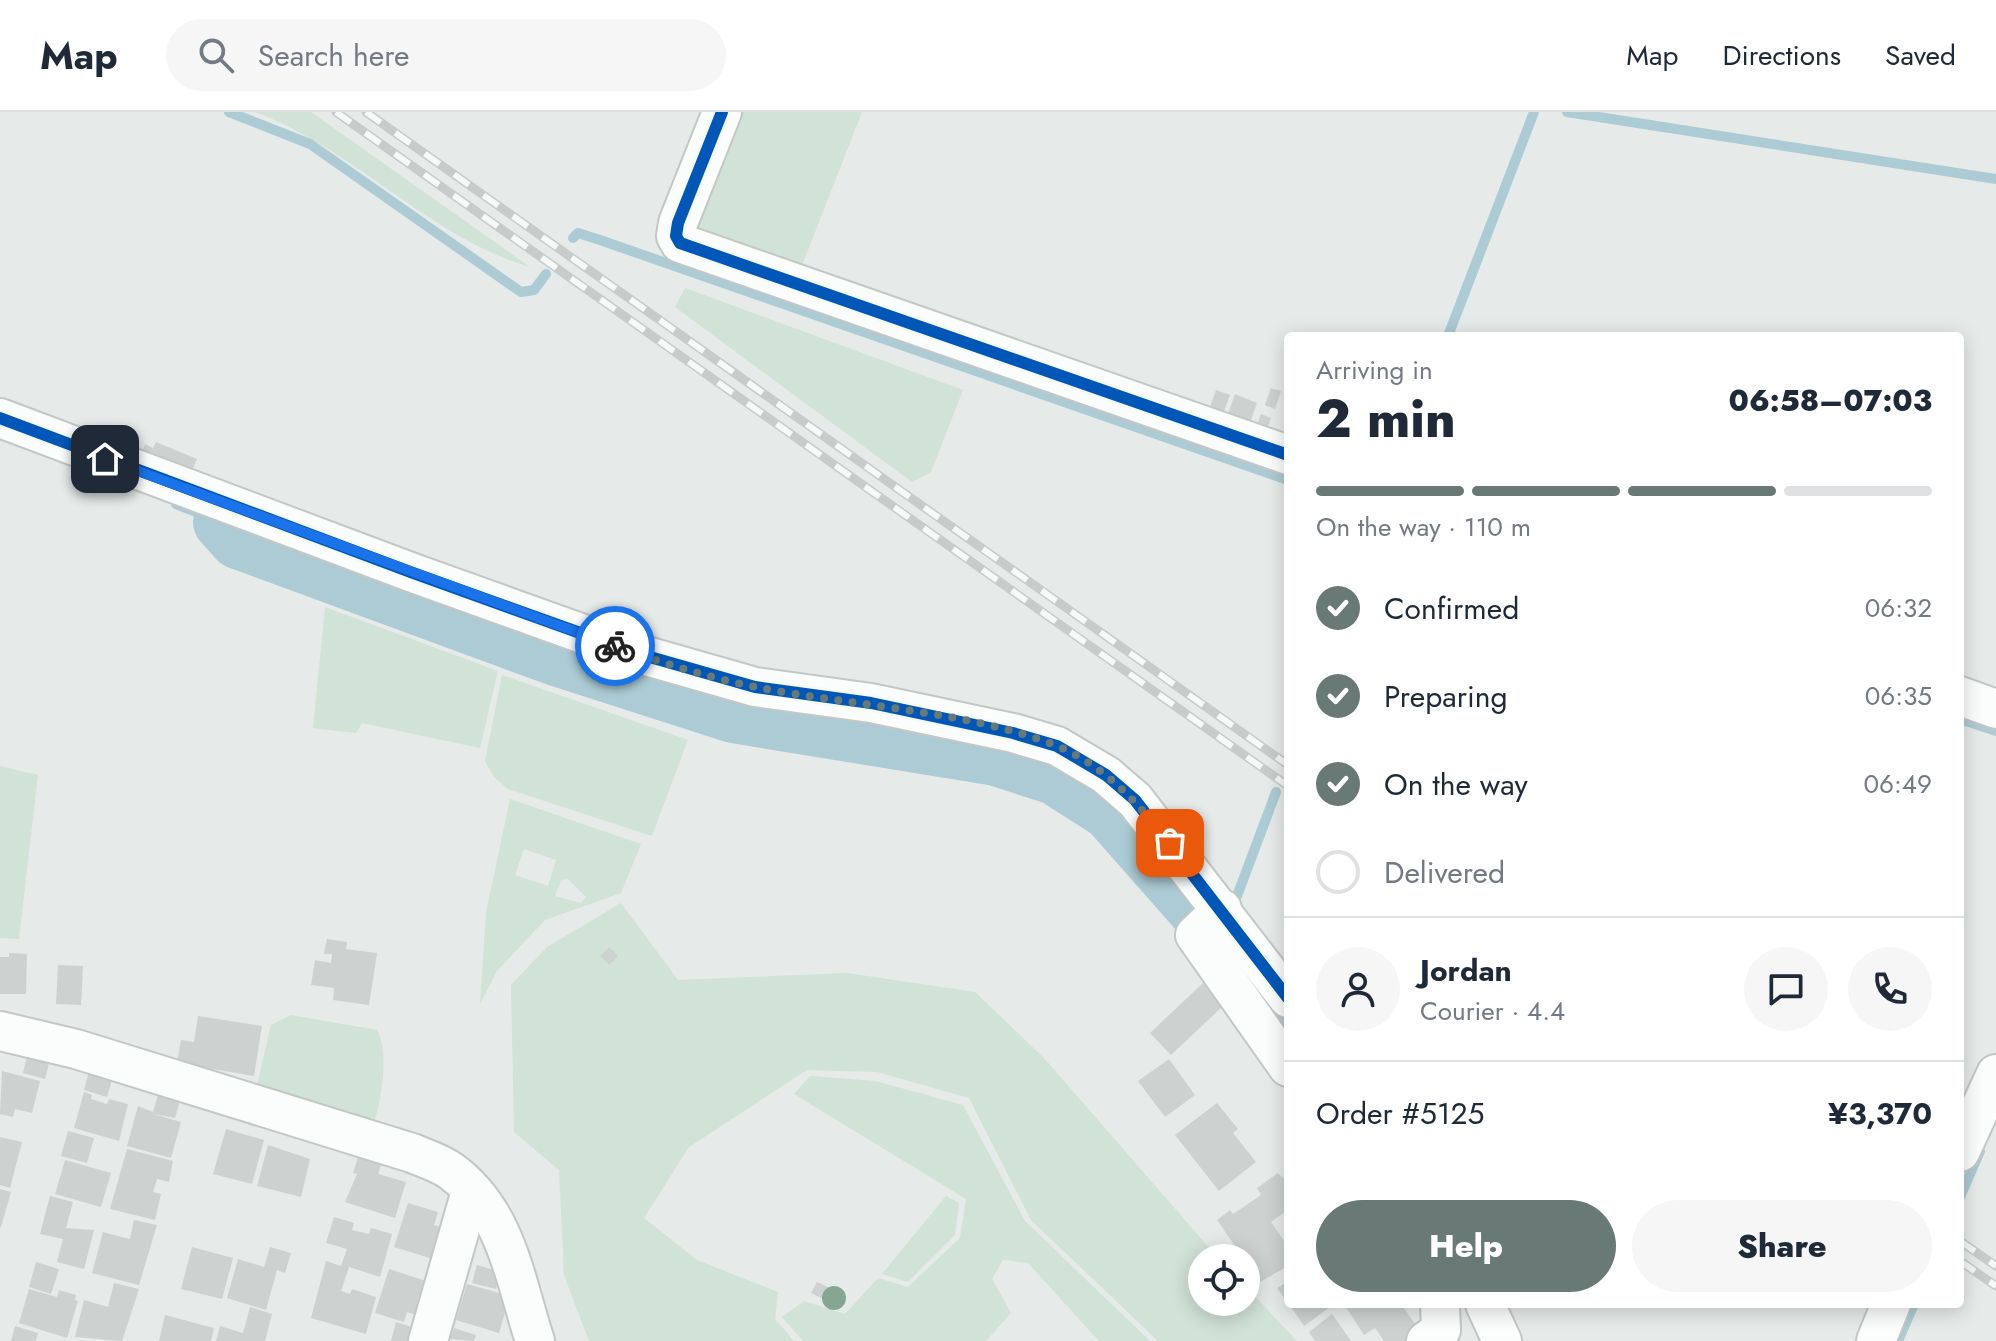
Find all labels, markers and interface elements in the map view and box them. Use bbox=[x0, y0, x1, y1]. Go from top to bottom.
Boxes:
search box bbox=[166, 19, 726, 91]
text: Map bbox=[40, 28, 118, 83]
icon: search bbox=[194, 33, 238, 77]
text: Search here bbox=[258, 34, 410, 77]
text: Map bbox=[1626, 35, 1678, 76]
text: Directions bbox=[1722, 35, 1841, 76]
text: Saved bbox=[1885, 35, 1956, 76]
text: Arriving in bbox=[1316, 351, 1433, 389]
text: 06:58–07:03 bbox=[1729, 379, 1932, 422]
text: 2 min bbox=[1316, 381, 1456, 457]
pin bbox=[71, 425, 139, 493]
icon: home bbox=[83, 437, 127, 481]
text: On the way · 110 m bbox=[1316, 508, 1531, 546]
icon: check bbox=[1316, 586, 1360, 630]
text: Confirmed bbox=[1384, 587, 1519, 630]
text: 06:32 bbox=[1865, 589, 1932, 627]
courier bbox=[575, 606, 655, 686]
icon: bike bbox=[593, 624, 637, 668]
icon: check bbox=[1316, 674, 1360, 718]
text: Preparing bbox=[1384, 675, 1508, 718]
text: 06:35 bbox=[1865, 677, 1932, 715]
icon: check bbox=[1316, 762, 1360, 806]
text: On the way bbox=[1384, 763, 1528, 806]
text: 06:49 bbox=[1863, 765, 1932, 803]
pin bbox=[1136, 809, 1204, 877]
icon: bag bbox=[1148, 821, 1192, 865]
text: Delivered bbox=[1384, 851, 1505, 894]
button: person bbox=[1316, 947, 1400, 1031]
button: chat bbox=[1744, 947, 1828, 1031]
button: phone bbox=[1848, 947, 1932, 1031]
text: Jordan bbox=[1420, 949, 1512, 992]
text: Courier · 4.4 bbox=[1420, 992, 1565, 1030]
text: Order #5125 bbox=[1316, 1092, 1484, 1135]
text: ¥3,370 bbox=[1828, 1092, 1932, 1135]
button: Help bbox=[1316, 1200, 1616, 1292]
button: Share bbox=[1632, 1200, 1932, 1292]
map controls bbox=[1188, 1244, 1260, 1316]
button: locate bbox=[1188, 1244, 1260, 1316]

